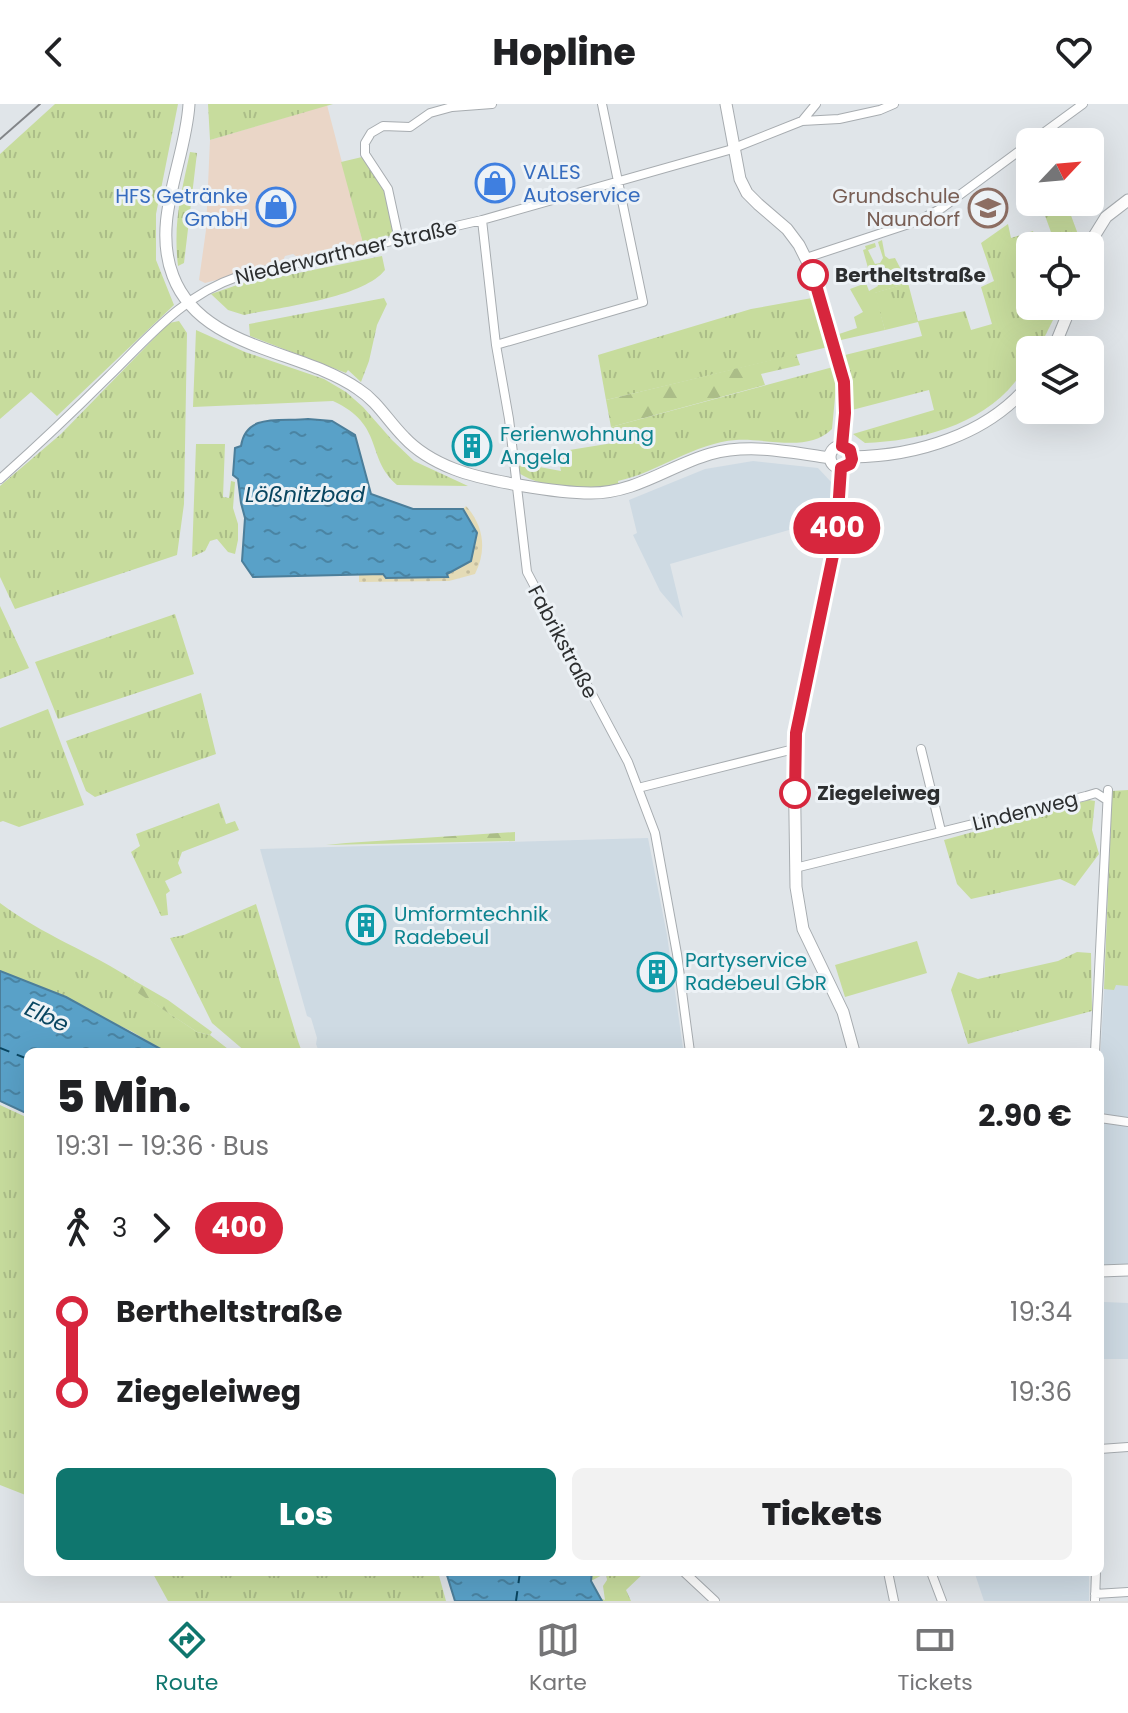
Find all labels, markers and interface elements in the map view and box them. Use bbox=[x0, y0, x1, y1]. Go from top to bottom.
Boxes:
text: Hopline bbox=[492, 27, 636, 78]
icon: back bbox=[32, 30, 76, 74]
icon: heart bbox=[1052, 30, 1096, 74]
north arrow bbox=[1016, 128, 1104, 216]
map controls bbox=[1016, 128, 1104, 424]
place label: VALES Autoservice bbox=[523, 158, 640, 209]
shop icon: VALES Autoservice bbox=[474, 162, 516, 204]
place label: HFS Getränke GmbH bbox=[115, 182, 248, 233]
place label: Grundschule Naundorf bbox=[832, 182, 960, 233]
shop icon: HFS Getränke GmbH bbox=[255, 186, 297, 228]
school or university icon: Grundschule Naundorf bbox=[967, 187, 1009, 229]
street label: Niederwarthaer Straße bbox=[232, 213, 460, 291]
button: locate bbox=[1016, 232, 1104, 320]
marker: Bertheltstraße bbox=[798, 260, 828, 290]
place label: Bertheltstraße bbox=[835, 261, 986, 289]
button: layers bbox=[1016, 336, 1104, 424]
place label: Ferienwohnung Angela bbox=[500, 420, 654, 471]
building icon: Ferienwohnung Angela bbox=[451, 425, 493, 467]
water label: Lößnitzbad bbox=[245, 479, 365, 510]
line badge: 400 bbox=[791, 502, 883, 554]
text: 400 bbox=[809, 508, 865, 547]
street label: Fabrikstraße bbox=[521, 580, 605, 704]
marker: Ziegeleiweg bbox=[780, 778, 810, 808]
place label: Ziegeleiweg bbox=[817, 779, 940, 807]
street label: Lindenweg bbox=[970, 784, 1080, 838]
place label: Umformtechnik Radebeul bbox=[394, 900, 549, 951]
building icon: Umformtechnik Radebeul bbox=[345, 904, 387, 946]
place label: Partyservice Radebeul GbR bbox=[685, 946, 827, 997]
building icon: Partyservice Radebeul GbR bbox=[636, 951, 678, 993]
water label: Elbe bbox=[20, 993, 74, 1040]
text: 5 Min. bbox=[56, 1066, 191, 1127]
text: 2.90 € bbox=[978, 1094, 1072, 1137]
text: 19:31 – 19:36 · Bus bbox=[56, 1128, 269, 1164]
icon: walk bbox=[56, 1206, 100, 1250]
icon: forward bbox=[139, 1206, 183, 1250]
text: 400 bbox=[211, 1208, 267, 1247]
text: 3 bbox=[112, 1210, 127, 1246]
text: Bertheltstraße bbox=[116, 1290, 342, 1333]
text: 19:34 bbox=[1010, 1294, 1072, 1330]
text: Ziegeleiweg bbox=[116, 1370, 301, 1413]
text: 19:36 bbox=[1010, 1374, 1072, 1410]
button: Los bbox=[56, 1468, 556, 1560]
button: Tickets bbox=[572, 1468, 1072, 1560]
tab: Route bbox=[155, 1618, 218, 1699]
tab: Karte bbox=[529, 1618, 587, 1699]
tab: Tickets bbox=[898, 1618, 973, 1699]

